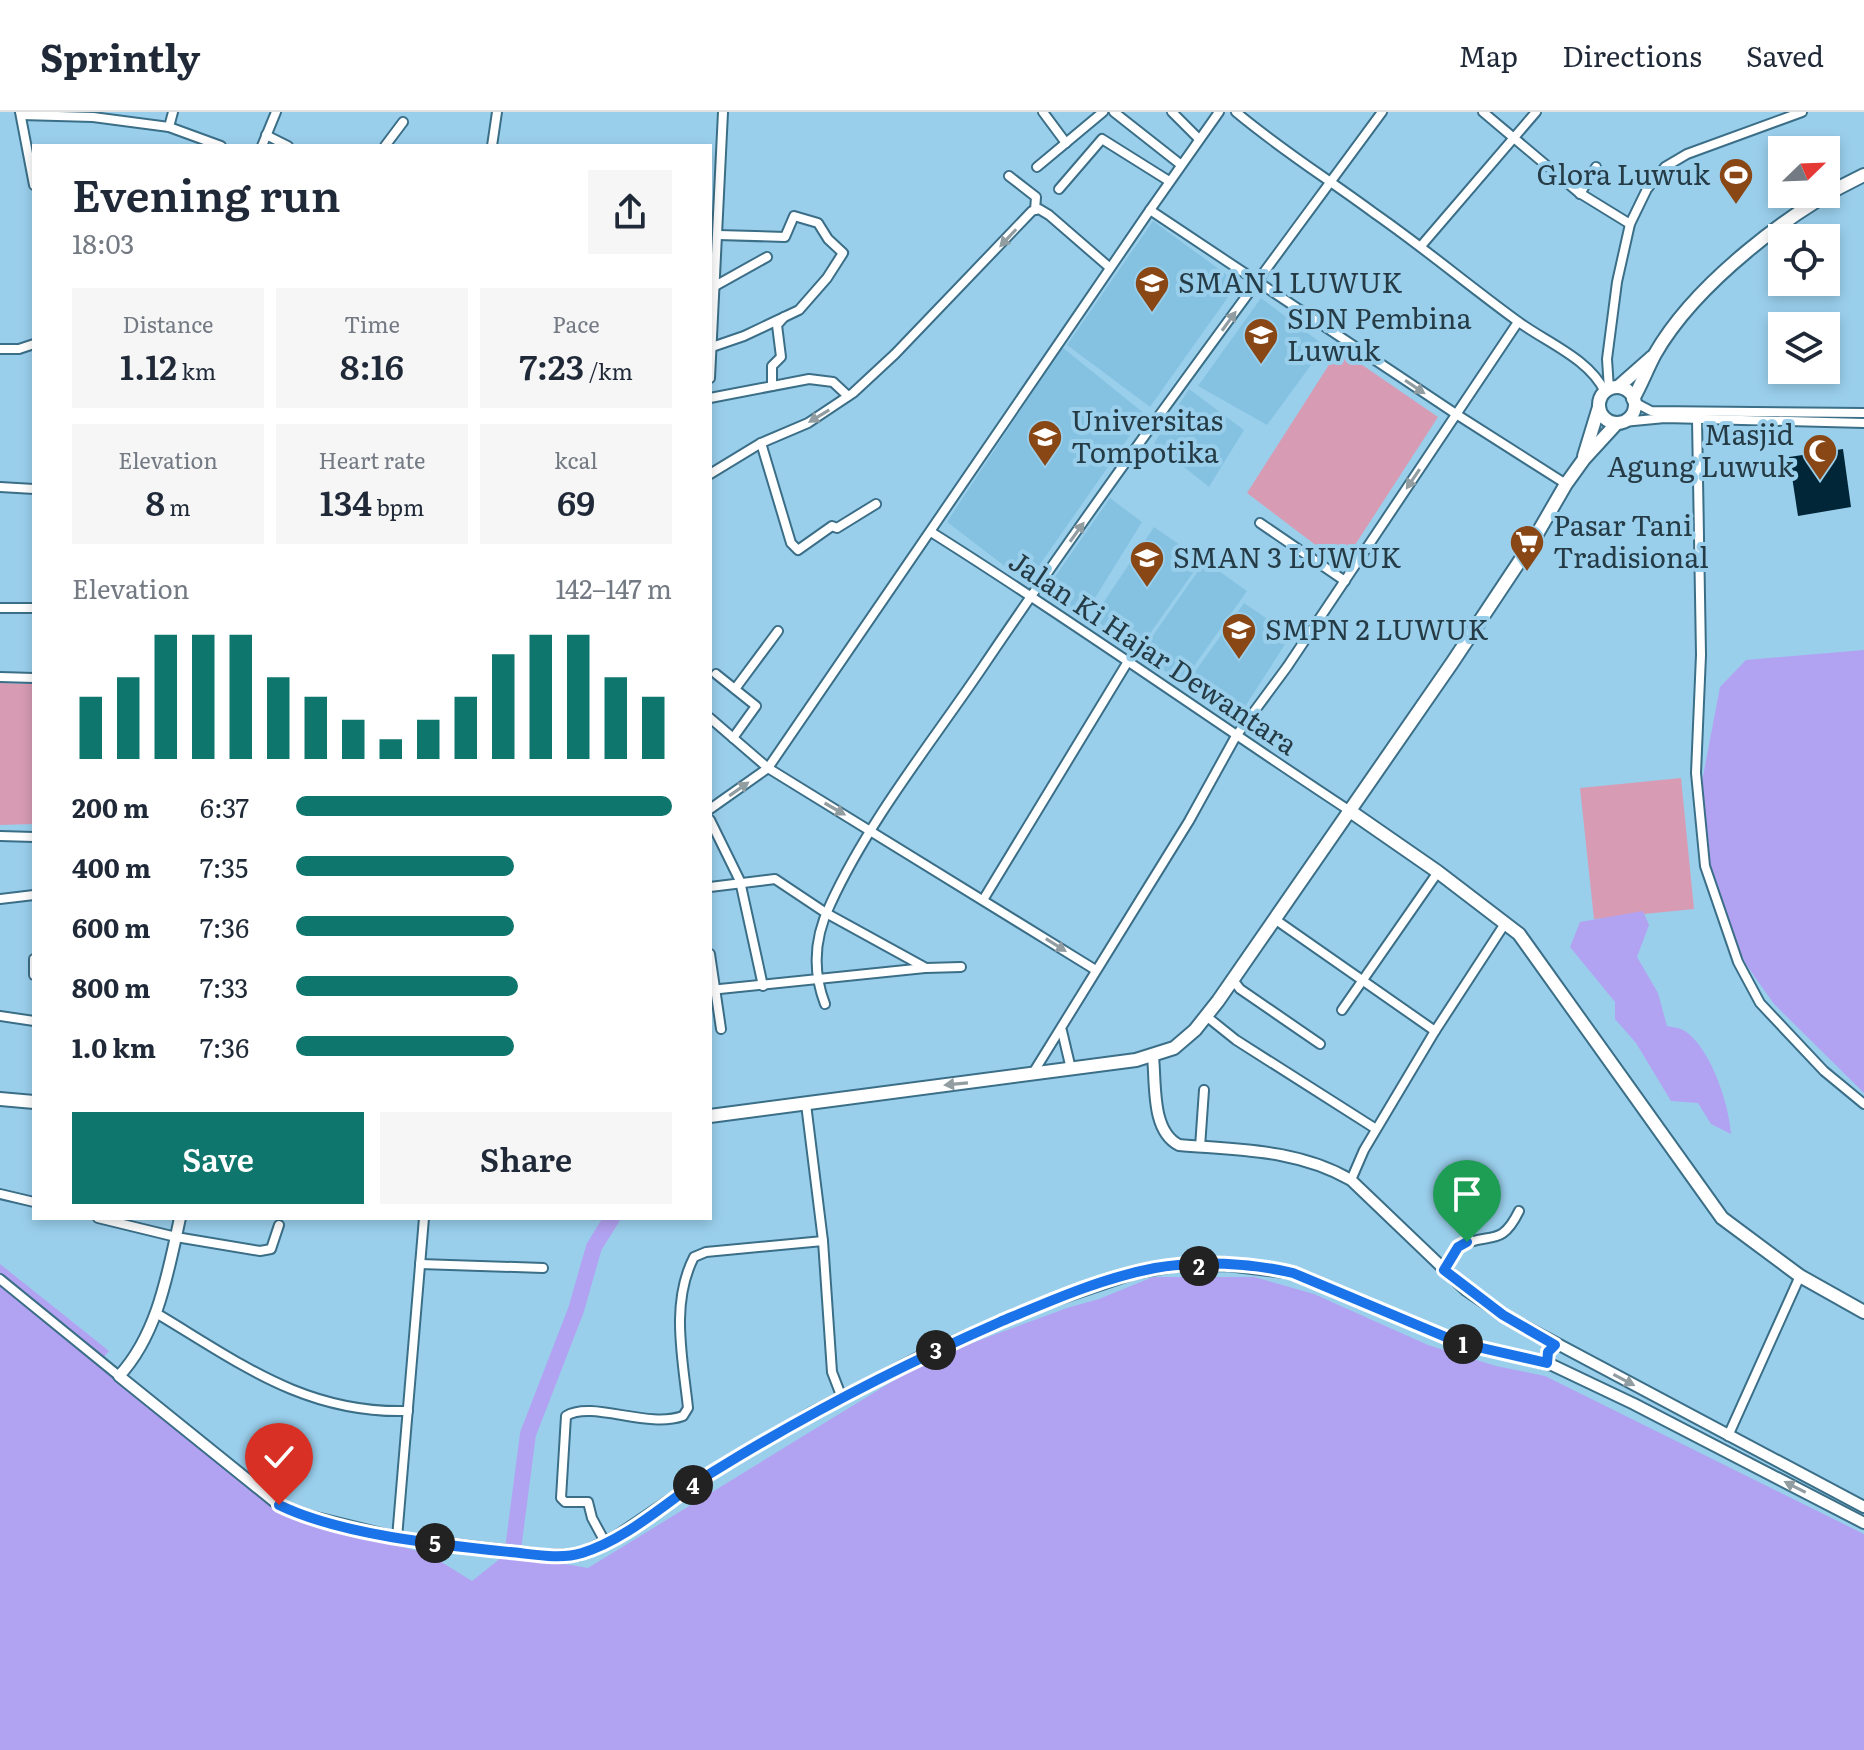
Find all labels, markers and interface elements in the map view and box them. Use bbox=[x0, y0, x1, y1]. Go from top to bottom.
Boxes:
text: Sprintly bbox=[40, 27, 200, 84]
text: Map bbox=[1459, 34, 1518, 76]
text: Directions bbox=[1562, 34, 1702, 76]
text: Saved bbox=[1746, 34, 1824, 76]
north arrow bbox=[1768, 136, 1840, 208]
map controls bbox=[1768, 136, 1840, 384]
place label: Glora Luwuk bbox=[1537, 152, 1711, 194]
sports icon: Glora Luwuk bbox=[1717, 156, 1755, 206]
text: Evening run bbox=[72, 160, 341, 226]
button: share bbox=[588, 170, 672, 254]
text: 18:03 bbox=[72, 223, 134, 262]
button: locate bbox=[1768, 224, 1840, 296]
one-way arrow bbox=[999, 228, 1017, 247]
place label: SMAN 1 LUWUK bbox=[1178, 260, 1403, 302]
school or university icon: SMAN 1 LUWUK bbox=[1133, 264, 1171, 314]
place label: SDN Pembina Luwuk bbox=[1287, 296, 1472, 370]
text: Distance bbox=[123, 307, 213, 340]
text: Time bbox=[344, 307, 400, 340]
text: Pace bbox=[552, 307, 600, 340]
one-way arrow bbox=[1221, 310, 1236, 331]
button: layers bbox=[1768, 312, 1840, 384]
school or university icon: SDN Pembina Luwuk bbox=[1242, 316, 1280, 366]
text: 1.12 bbox=[120, 340, 177, 390]
text: 8:16 bbox=[340, 340, 404, 390]
text: 7:23 bbox=[519, 340, 584, 390]
text: km bbox=[177, 354, 216, 387]
text: /km bbox=[584, 354, 633, 387]
one-way arrow bbox=[1405, 379, 1426, 394]
place label: Universitas Tompotika bbox=[1071, 398, 1223, 472]
one-way arrow bbox=[808, 409, 830, 423]
place label: Masjid Agung Luwuk bbox=[1607, 412, 1795, 486]
school or university icon: Universitas Tompotika bbox=[1026, 418, 1064, 468]
mosque icon: Masjid Agung Luwuk bbox=[1801, 432, 1839, 482]
text: Elevation bbox=[118, 443, 218, 476]
text: Heart rate bbox=[319, 443, 425, 476]
text: kcal bbox=[554, 443, 598, 476]
one-way arrow bbox=[1405, 469, 1420, 490]
text: 8 bbox=[145, 476, 165, 526]
text: 134 bbox=[320, 476, 372, 526]
text: 69 bbox=[557, 476, 595, 526]
text: m bbox=[165, 490, 191, 523]
text: bpm bbox=[372, 490, 424, 523]
place label: Pasar Tani Tradisional bbox=[1553, 503, 1709, 577]
one-way arrow bbox=[1069, 521, 1085, 543]
supermarket icon: Pasar Tani Tradisional bbox=[1508, 523, 1546, 573]
place label: SMAN 3 LUWUK bbox=[1173, 535, 1401, 577]
street label: Jalan Ki Hajar Dewantara bbox=[1001, 539, 1307, 764]
school or university icon: SMAN 3 LUWUK bbox=[1128, 539, 1166, 589]
text: Elevation bbox=[72, 568, 190, 607]
text: 142–147 m bbox=[555, 568, 672, 607]
place label: SMPN 2 LUWUK bbox=[1265, 607, 1489, 649]
school or university icon: SMPN 2 LUWUK bbox=[1220, 611, 1258, 661]
one-way arrow bbox=[729, 781, 749, 797]
text: 200 m bbox=[72, 787, 149, 826]
text: 6:37 bbox=[200, 787, 249, 826]
one-way arrow bbox=[824, 802, 846, 816]
text: 400 m bbox=[72, 847, 151, 886]
text: 7:35 bbox=[200, 847, 248, 886]
text: 600 m bbox=[72, 907, 150, 946]
text: 7:36 bbox=[200, 907, 249, 946]
one-way arrow bbox=[1045, 938, 1067, 952]
text: 800 m bbox=[72, 967, 150, 1006]
text: 7:33 bbox=[200, 967, 248, 1006]
text: 1.0 km bbox=[72, 1027, 156, 1066]
text: 7:36 bbox=[200, 1027, 249, 1066]
one-way arrow bbox=[943, 1078, 968, 1091]
button: Save bbox=[72, 1112, 364, 1204]
button: Share bbox=[380, 1112, 672, 1204]
pin bbox=[1433, 1160, 1501, 1242]
icon: arrive bbox=[1445, 1172, 1489, 1216]
pin: 2 bbox=[1179, 1246, 1219, 1286]
text: 2 bbox=[1193, 1249, 1205, 1282]
pin: 1 bbox=[1443, 1324, 1483, 1364]
text: 1 bbox=[1458, 1327, 1468, 1360]
pin: 3 bbox=[916, 1330, 956, 1370]
text: 3 bbox=[930, 1333, 942, 1366]
one-way arrow bbox=[1613, 1373, 1635, 1387]
pin bbox=[245, 1423, 313, 1505]
icon: check bbox=[257, 1435, 301, 1479]
pin: 4 bbox=[673, 1465, 713, 1505]
text: 4 bbox=[686, 1468, 700, 1501]
one-way arrow bbox=[1783, 1480, 1806, 1493]
pin: 5 bbox=[415, 1523, 455, 1563]
text: 5 bbox=[429, 1526, 441, 1559]

